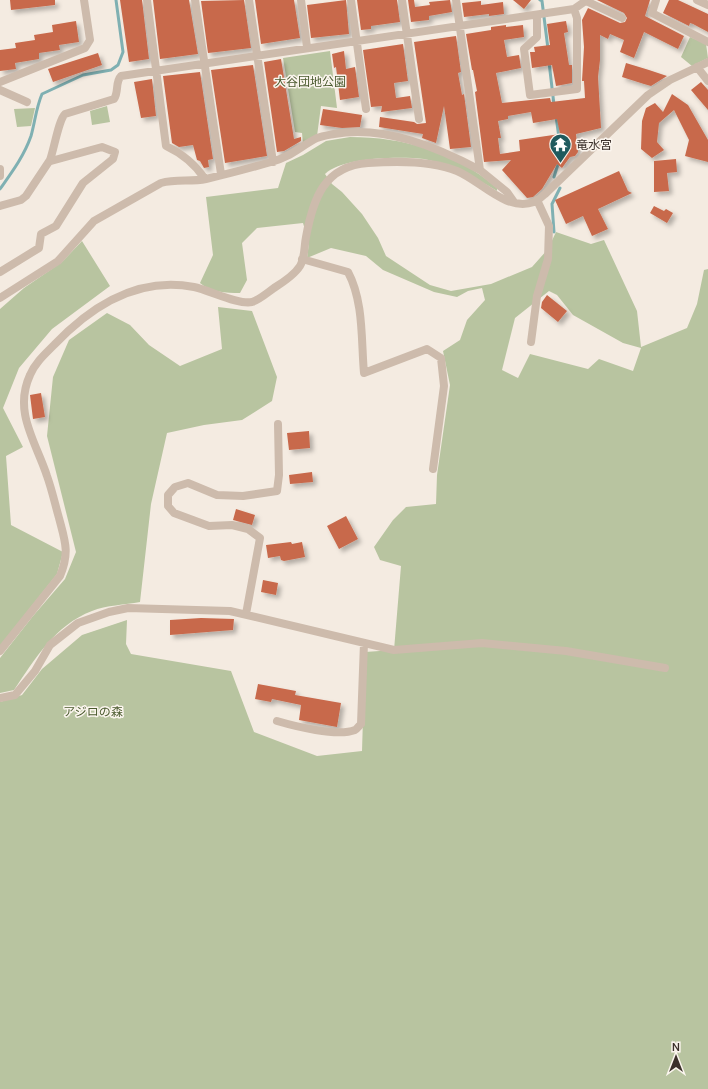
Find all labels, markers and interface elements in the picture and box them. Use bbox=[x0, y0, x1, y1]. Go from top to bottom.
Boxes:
park label: 大谷団地公園 bbox=[274, 73, 346, 90]
temple icon: 竜水宮 bbox=[548, 132, 574, 165]
place label: 竜水宮 bbox=[576, 136, 612, 153]
park label: アジロの森 bbox=[63, 703, 123, 720]
north arrow bbox=[656, 1037, 696, 1077]
text: N bbox=[672, 1039, 680, 1054]

